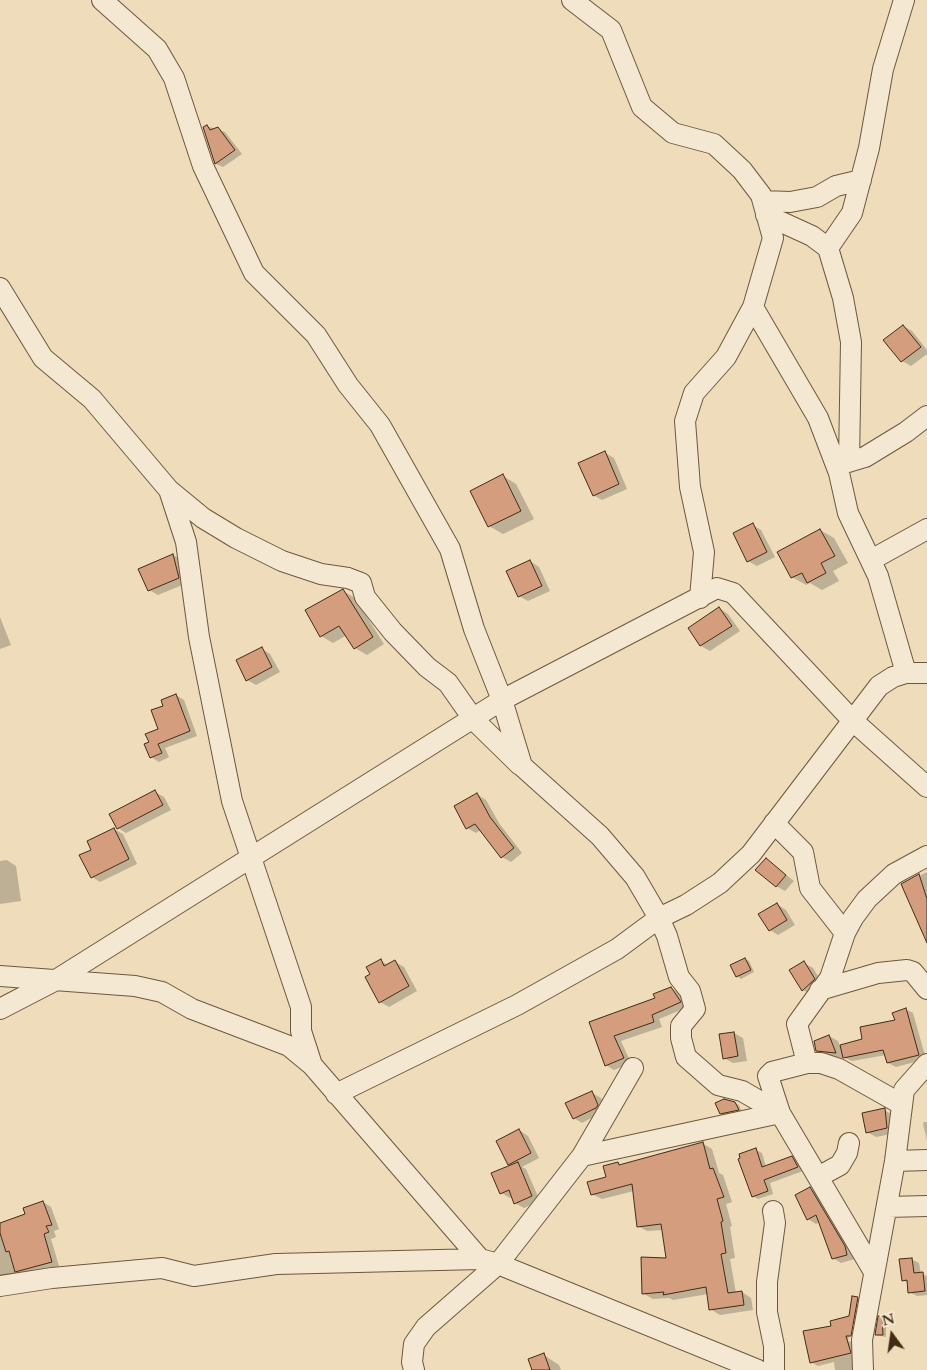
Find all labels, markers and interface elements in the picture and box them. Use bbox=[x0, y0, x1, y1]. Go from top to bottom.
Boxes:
text: N bbox=[880, 1309, 896, 1331]
north arrow bbox=[867, 1310, 917, 1360]

